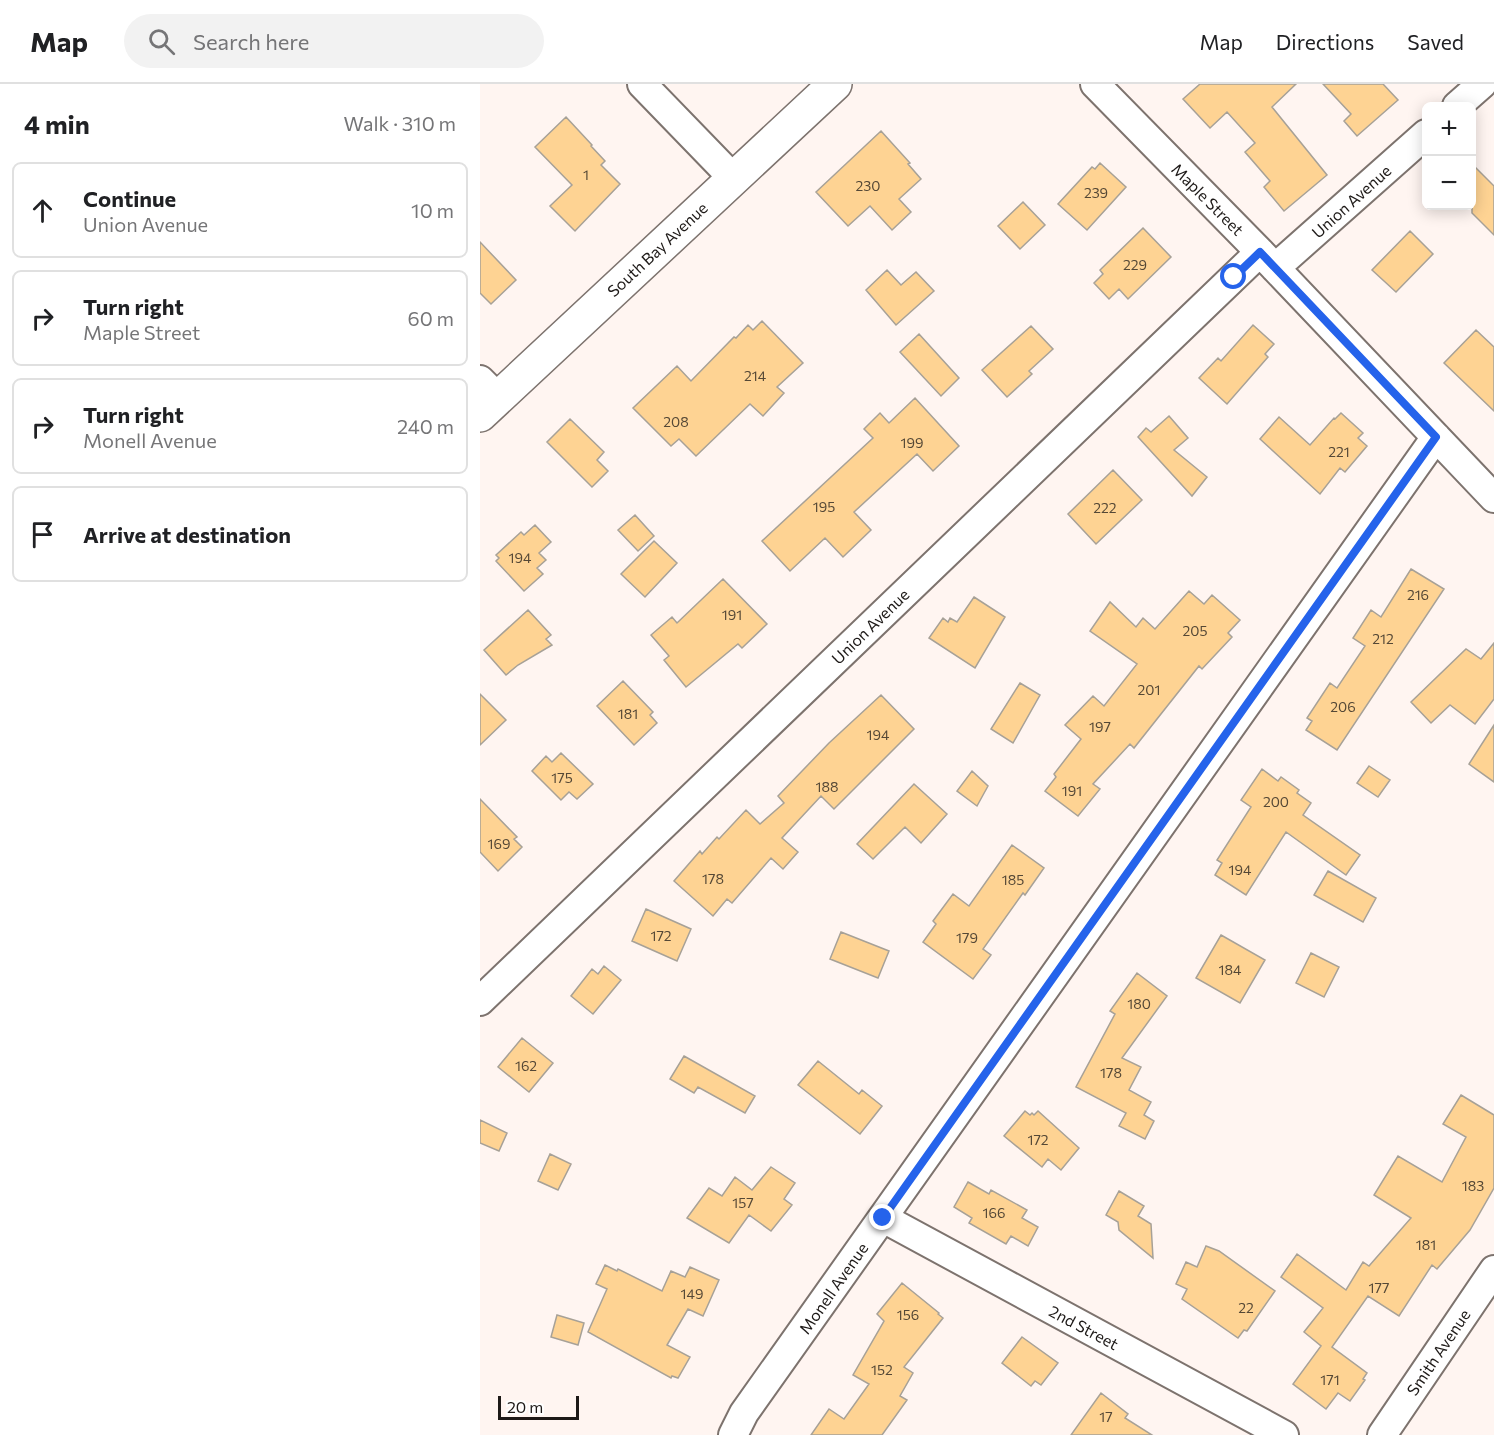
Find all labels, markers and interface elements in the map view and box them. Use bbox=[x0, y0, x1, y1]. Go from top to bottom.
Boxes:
search box bbox=[124, 14, 544, 68]
text: Map bbox=[30, 24, 88, 58]
icon: search bbox=[145, 25, 178, 58]
text: Search here bbox=[193, 28, 309, 55]
text: Map bbox=[1200, 29, 1243, 54]
text: Directions bbox=[1276, 29, 1374, 54]
text: Saved bbox=[1407, 29, 1464, 54]
map controls bbox=[1422, 102, 1476, 210]
button: + bbox=[1422, 102, 1476, 156]
text: 4 min bbox=[24, 108, 90, 139]
text: Walk · 310 m bbox=[344, 111, 456, 135]
button: − bbox=[1422, 156, 1476, 210]
street label: Maple Street bbox=[1168, 159, 1248, 239]
street label: Union Avenue bbox=[1307, 160, 1395, 242]
house number: 1 bbox=[583, 166, 589, 183]
house number: 230 bbox=[856, 177, 880, 194]
house number: 239 bbox=[1084, 184, 1108, 201]
text: Continue bbox=[83, 185, 176, 212]
icon: ahead bbox=[26, 194, 59, 227]
text: 10 m bbox=[411, 198, 454, 222]
street label: South Bay Avenue bbox=[603, 198, 711, 300]
text: Union Avenue bbox=[83, 212, 208, 236]
house number: 229 bbox=[1123, 256, 1147, 273]
route start bbox=[1220, 263, 1246, 289]
text: Turn right bbox=[83, 293, 184, 320]
icon: right bbox=[26, 302, 59, 335]
text: 60 m bbox=[408, 306, 454, 330]
text: Maple Street bbox=[83, 320, 200, 344]
house number: 214 bbox=[744, 367, 767, 384]
text: Turn right bbox=[83, 401, 184, 428]
icon: right bbox=[26, 410, 59, 443]
house number: 208 bbox=[663, 413, 689, 430]
text: 240 m bbox=[397, 414, 454, 438]
text: Monell Avenue bbox=[83, 428, 217, 452]
house number: 199 bbox=[901, 434, 923, 451]
house number: 221 bbox=[1328, 443, 1350, 460]
house number: 195 bbox=[813, 498, 835, 515]
house number: 222 bbox=[1093, 499, 1117, 516]
icon: arrive bbox=[26, 518, 59, 551]
text: Arrive at destination bbox=[83, 521, 291, 548]
house number: 194 bbox=[509, 549, 532, 566]
street label: Union Avenue bbox=[827, 584, 913, 668]
house number: 216 bbox=[1407, 586, 1429, 603]
house number: 191 bbox=[722, 606, 742, 623]
house number: 205 bbox=[1183, 622, 1207, 639]
house number: 212 bbox=[1372, 630, 1394, 647]
house number: 201 bbox=[1138, 681, 1160, 698]
house number: 206 bbox=[1330, 698, 1356, 715]
house number: 181 bbox=[618, 705, 638, 722]
house number: 197 bbox=[1089, 718, 1111, 735]
house number: 194 bbox=[867, 726, 890, 743]
house number: 175 bbox=[551, 769, 573, 786]
house number: 188 bbox=[816, 778, 838, 795]
house number: 191 bbox=[1062, 782, 1082, 799]
house number: 200 bbox=[1263, 793, 1289, 810]
house number: 169 bbox=[488, 835, 510, 852]
house number: 194 bbox=[1229, 861, 1252, 878]
house number: 178 bbox=[702, 870, 724, 887]
house number: 185 bbox=[1002, 871, 1024, 888]
house number: 172 bbox=[650, 927, 672, 944]
house number: 179 bbox=[956, 929, 978, 946]
house number: 184 bbox=[1219, 961, 1242, 978]
house number: 180 bbox=[1127, 995, 1151, 1012]
house number: 162 bbox=[515, 1057, 537, 1074]
house number: 178 bbox=[1100, 1064, 1122, 1081]
house number: 172 bbox=[1027, 1131, 1049, 1148]
house number: 183 bbox=[1462, 1177, 1484, 1194]
house number: 157 bbox=[732, 1194, 754, 1211]
route end bbox=[869, 1204, 895, 1230]
house number: 166 bbox=[983, 1204, 1005, 1221]
house number: 181 bbox=[1416, 1236, 1436, 1253]
street label: Monell Avenue bbox=[795, 1239, 871, 1337]
house number: 177 bbox=[1369, 1279, 1389, 1296]
house number: 149 bbox=[681, 1285, 703, 1302]
house number: 22 bbox=[1238, 1299, 1254, 1316]
street label: 2nd Street bbox=[1046, 1301, 1122, 1353]
street label: Smith Avenue bbox=[1402, 1305, 1474, 1399]
house number: 156 bbox=[897, 1306, 919, 1323]
house number: 152 bbox=[871, 1361, 893, 1378]
house number: 171 bbox=[1320, 1371, 1340, 1388]
scale bar bbox=[498, 1393, 579, 1420]
text: 20 m bbox=[507, 1397, 543, 1416]
house number: 17 bbox=[1099, 1408, 1113, 1425]

